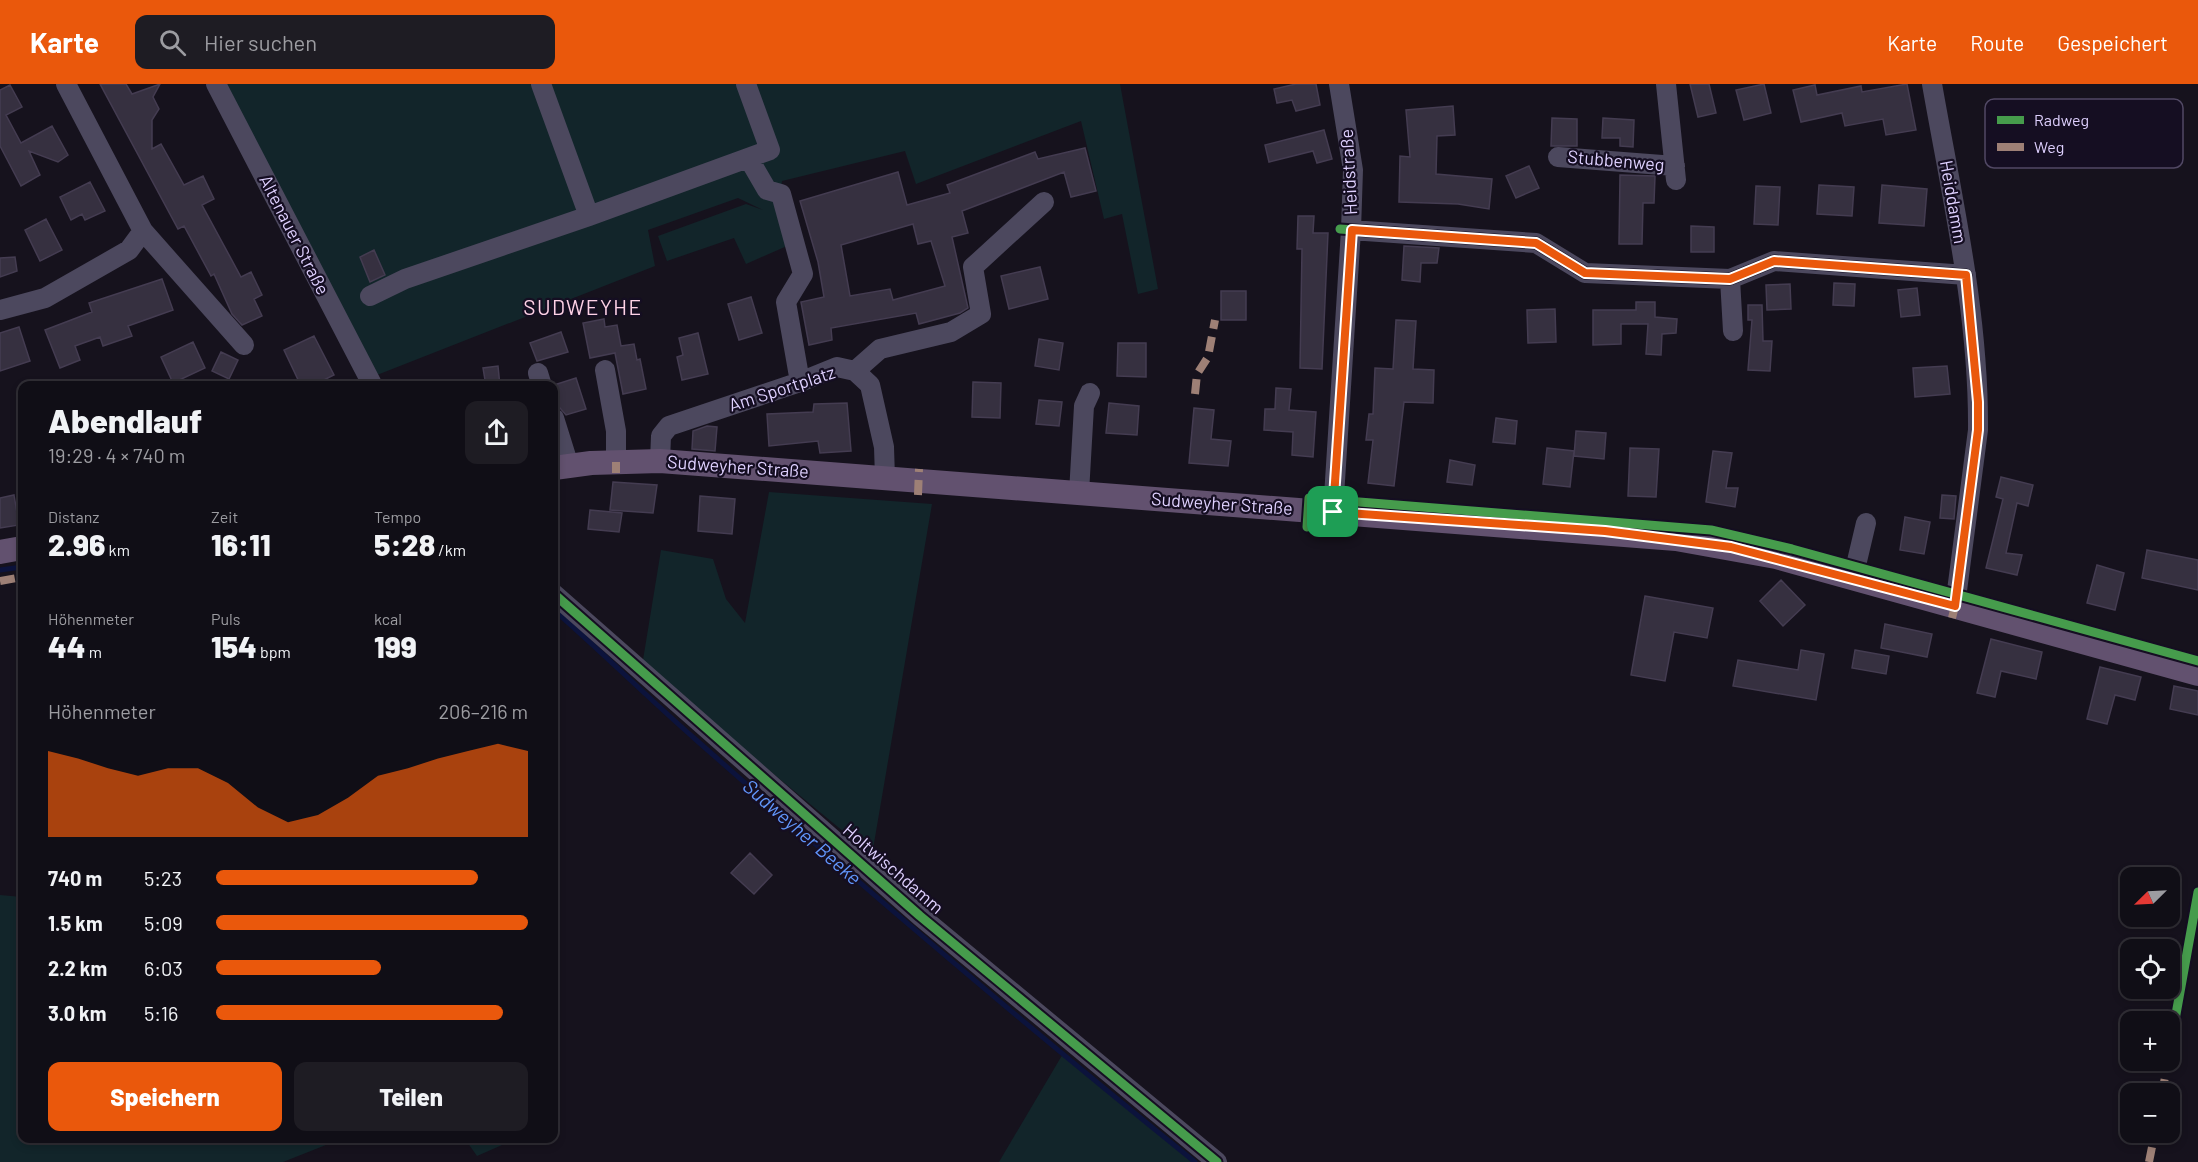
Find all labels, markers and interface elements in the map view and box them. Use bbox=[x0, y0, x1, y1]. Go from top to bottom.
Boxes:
search box bbox=[135, 15, 555, 69]
text: Karte bbox=[30, 25, 99, 59]
icon: search bbox=[156, 26, 189, 59]
text: Hier suchen bbox=[204, 29, 317, 55]
text: Karte bbox=[1887, 30, 1937, 55]
text: Route bbox=[1970, 30, 2024, 55]
text: Gespeichert bbox=[2057, 30, 2168, 55]
legend bbox=[1985, 99, 2183, 168]
text: Radweg bbox=[2034, 110, 2089, 129]
street label: Heidstraße bbox=[1335, 128, 1361, 216]
text: Weg bbox=[2034, 137, 2064, 156]
street label: Stubbenweg bbox=[1567, 145, 1665, 175]
street label: Heiddamm bbox=[1936, 158, 1972, 245]
street label: Altenauer Straße bbox=[255, 171, 335, 298]
district label: SUDWEYHE bbox=[523, 294, 643, 319]
street label: Am Sportplatz bbox=[726, 360, 838, 416]
text: Abendlauf bbox=[48, 400, 202, 440]
button: share bbox=[465, 401, 528, 464]
text: 19:29 · 4 × 740 m bbox=[48, 443, 185, 467]
street label: Sudweyher Straße bbox=[666, 450, 810, 482]
pin bbox=[1307, 486, 1358, 537]
street label: Sudweyher Straße bbox=[1150, 487, 1294, 519]
icon: arrive bbox=[1316, 495, 1349, 528]
text: Distanz bbox=[48, 507, 99, 526]
text: Zeit bbox=[211, 507, 238, 526]
text: Tempo bbox=[374, 507, 421, 526]
text: 2.96 bbox=[48, 526, 105, 562]
text: 16:11 bbox=[211, 526, 271, 562]
text: 5:28 bbox=[374, 526, 435, 562]
text: km bbox=[105, 540, 130, 559]
text: /km bbox=[435, 540, 466, 559]
text: Höhenmeter bbox=[48, 609, 134, 628]
text: Puls bbox=[211, 609, 240, 628]
text: kcal bbox=[374, 609, 402, 628]
text: 44 bbox=[48, 628, 85, 664]
text: 154 bbox=[211, 628, 257, 664]
text: 199 bbox=[374, 628, 417, 664]
text: m bbox=[85, 642, 102, 661]
text: bpm bbox=[257, 642, 291, 661]
text: Höhenmeter bbox=[48, 699, 156, 723]
text: 206–216 m bbox=[438, 699, 528, 723]
water label: Sudweyher Beeke bbox=[739, 773, 867, 889]
street label: Holtwischdamm bbox=[839, 819, 949, 918]
text: 740 m bbox=[48, 866, 102, 890]
text: 5:23 bbox=[144, 866, 182, 890]
north arrow bbox=[2120, 867, 2180, 927]
map controls bbox=[2120, 867, 2180, 1143]
text: 1.5 km bbox=[48, 911, 103, 935]
text: 5:09 bbox=[144, 911, 183, 935]
button: locate bbox=[2120, 939, 2180, 999]
text: 2.2 km bbox=[48, 956, 107, 980]
text: 6:03 bbox=[144, 956, 183, 980]
text: 3.0 km bbox=[48, 1001, 106, 1025]
text: 5:16 bbox=[144, 1001, 178, 1025]
button: + bbox=[2120, 1011, 2180, 1071]
button: Speichern bbox=[48, 1062, 282, 1131]
button: Teilen bbox=[294, 1062, 528, 1131]
button: − bbox=[2120, 1083, 2180, 1143]

